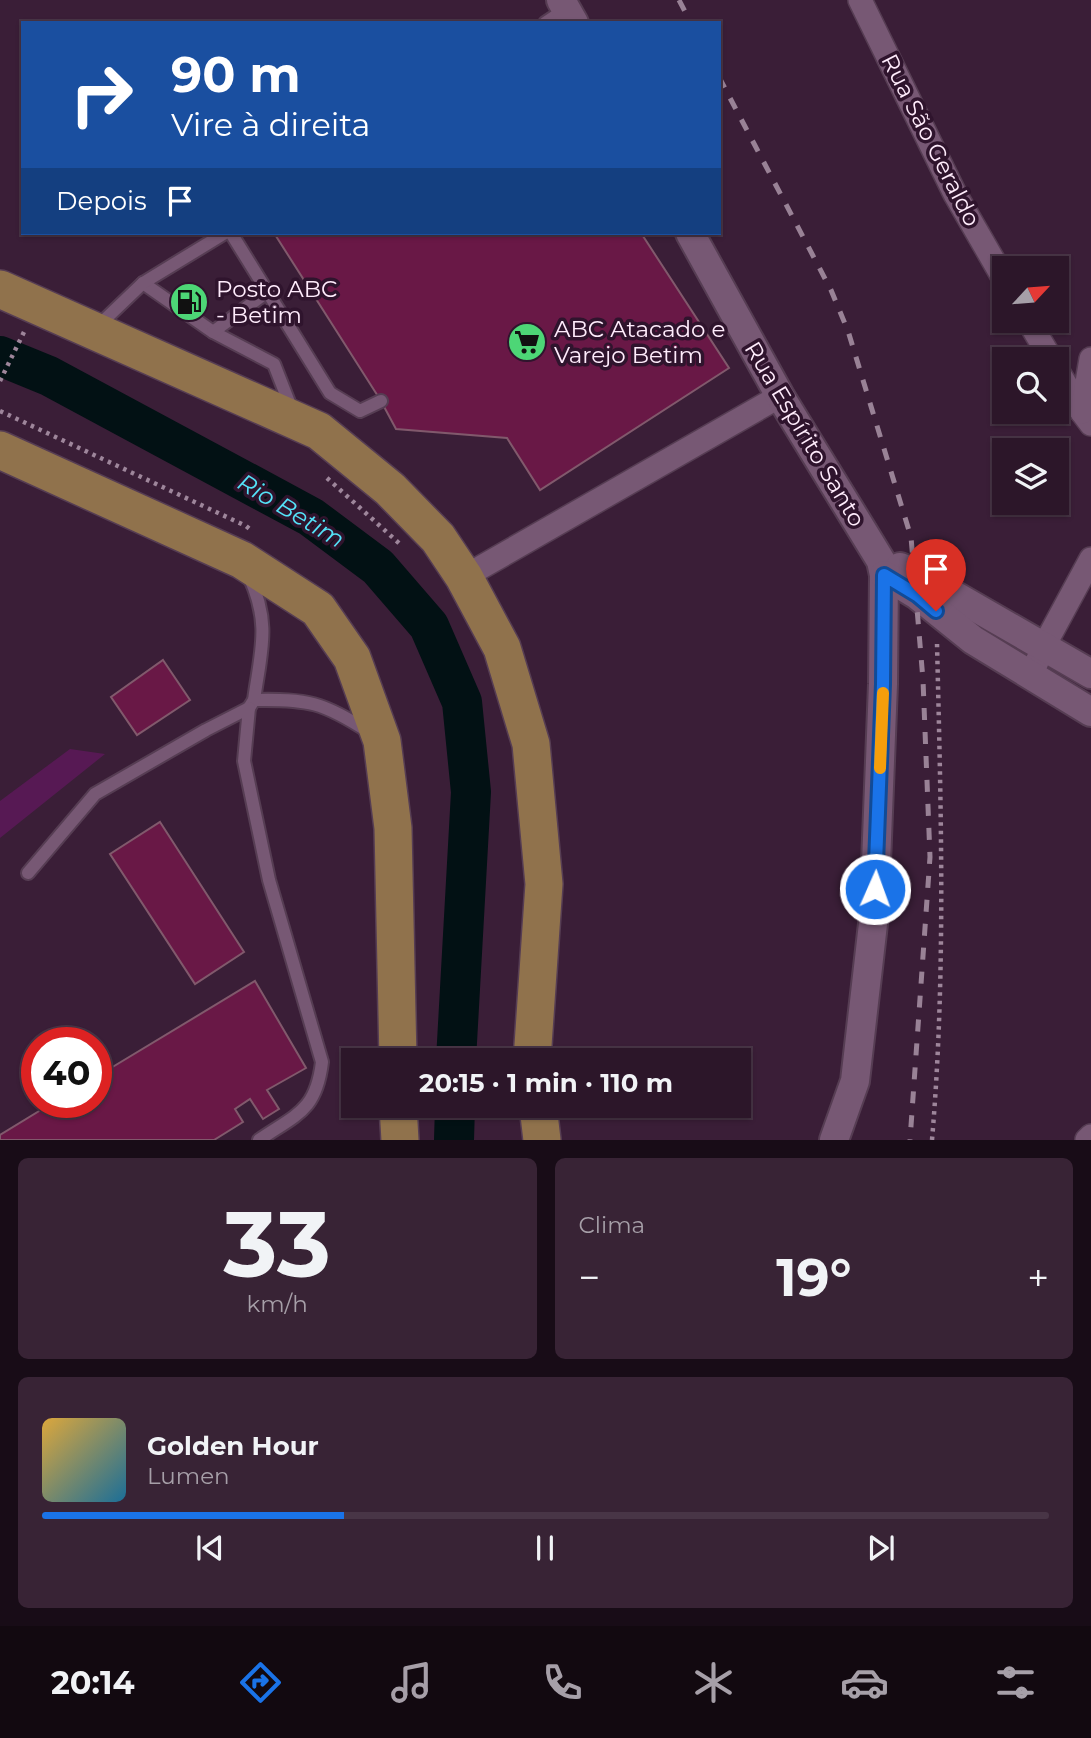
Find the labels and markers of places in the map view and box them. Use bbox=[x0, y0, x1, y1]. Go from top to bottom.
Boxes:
place label: Posto ABC - Betim bbox=[216, 275, 337, 329]
fuel station icon: Posto ABC - Betim bbox=[168, 281, 210, 323]
place label: ABC Atacado e Varejo Betim bbox=[554, 315, 725, 369]
supermarket icon: ABC Atacado e Varejo Betim bbox=[506, 321, 548, 363]
pin bbox=[906, 539, 966, 611]

